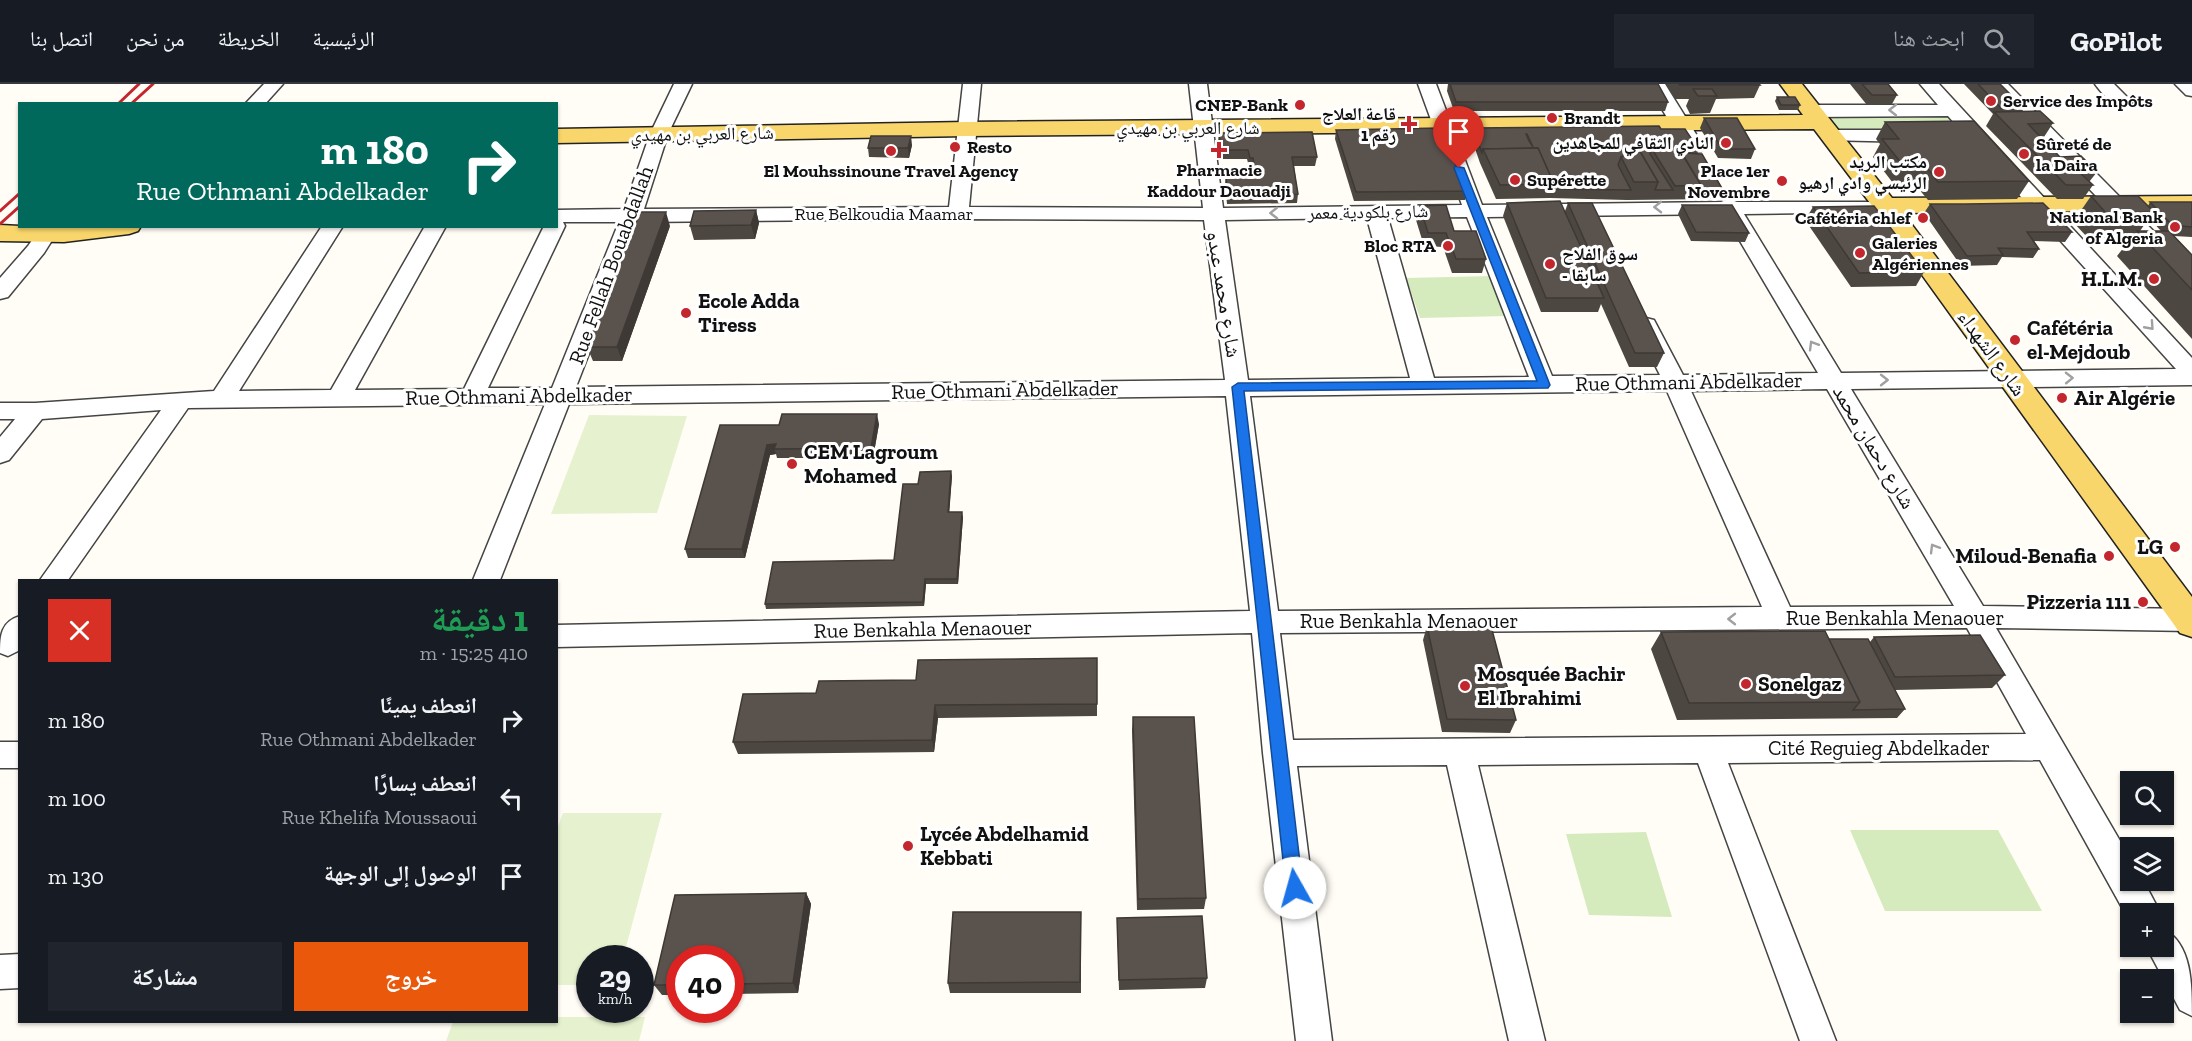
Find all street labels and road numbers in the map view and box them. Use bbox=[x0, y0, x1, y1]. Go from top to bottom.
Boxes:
street label: شارع العربي بن مهيدي bbox=[1116, 117, 1260, 143]
street label: شارع العربي بن مهيدي bbox=[630, 122, 774, 150]
street label: Rue Fellah Bouabdallah bbox=[563, 162, 658, 368]
street label: شارع بلكودية معمر bbox=[1307, 200, 1428, 224]
street label: Rue Belkoudia Maamar bbox=[795, 203, 973, 225]
street label: شارع محمد عبدو bbox=[1201, 229, 1247, 359]
street label: شارع الشهداء bbox=[1952, 305, 2032, 401]
street label: Rue Othmani Abdelkader bbox=[1575, 367, 1803, 396]
street label: Rue Othmani Abdelkader bbox=[891, 375, 1119, 404]
street label: شارع دحمان محمد bbox=[1827, 380, 1921, 514]
street label: Rue Othmani Abdelkader bbox=[405, 381, 633, 410]
street label: Rue Benkahla Menaouer bbox=[1786, 605, 2004, 630]
street label: Rue Benkahla Menaouer bbox=[1300, 608, 1518, 633]
street label: Rue Benkahla Menaouer bbox=[813, 614, 1032, 643]
street label: Cité Reguieg Abdelkader bbox=[1768, 735, 1990, 760]

